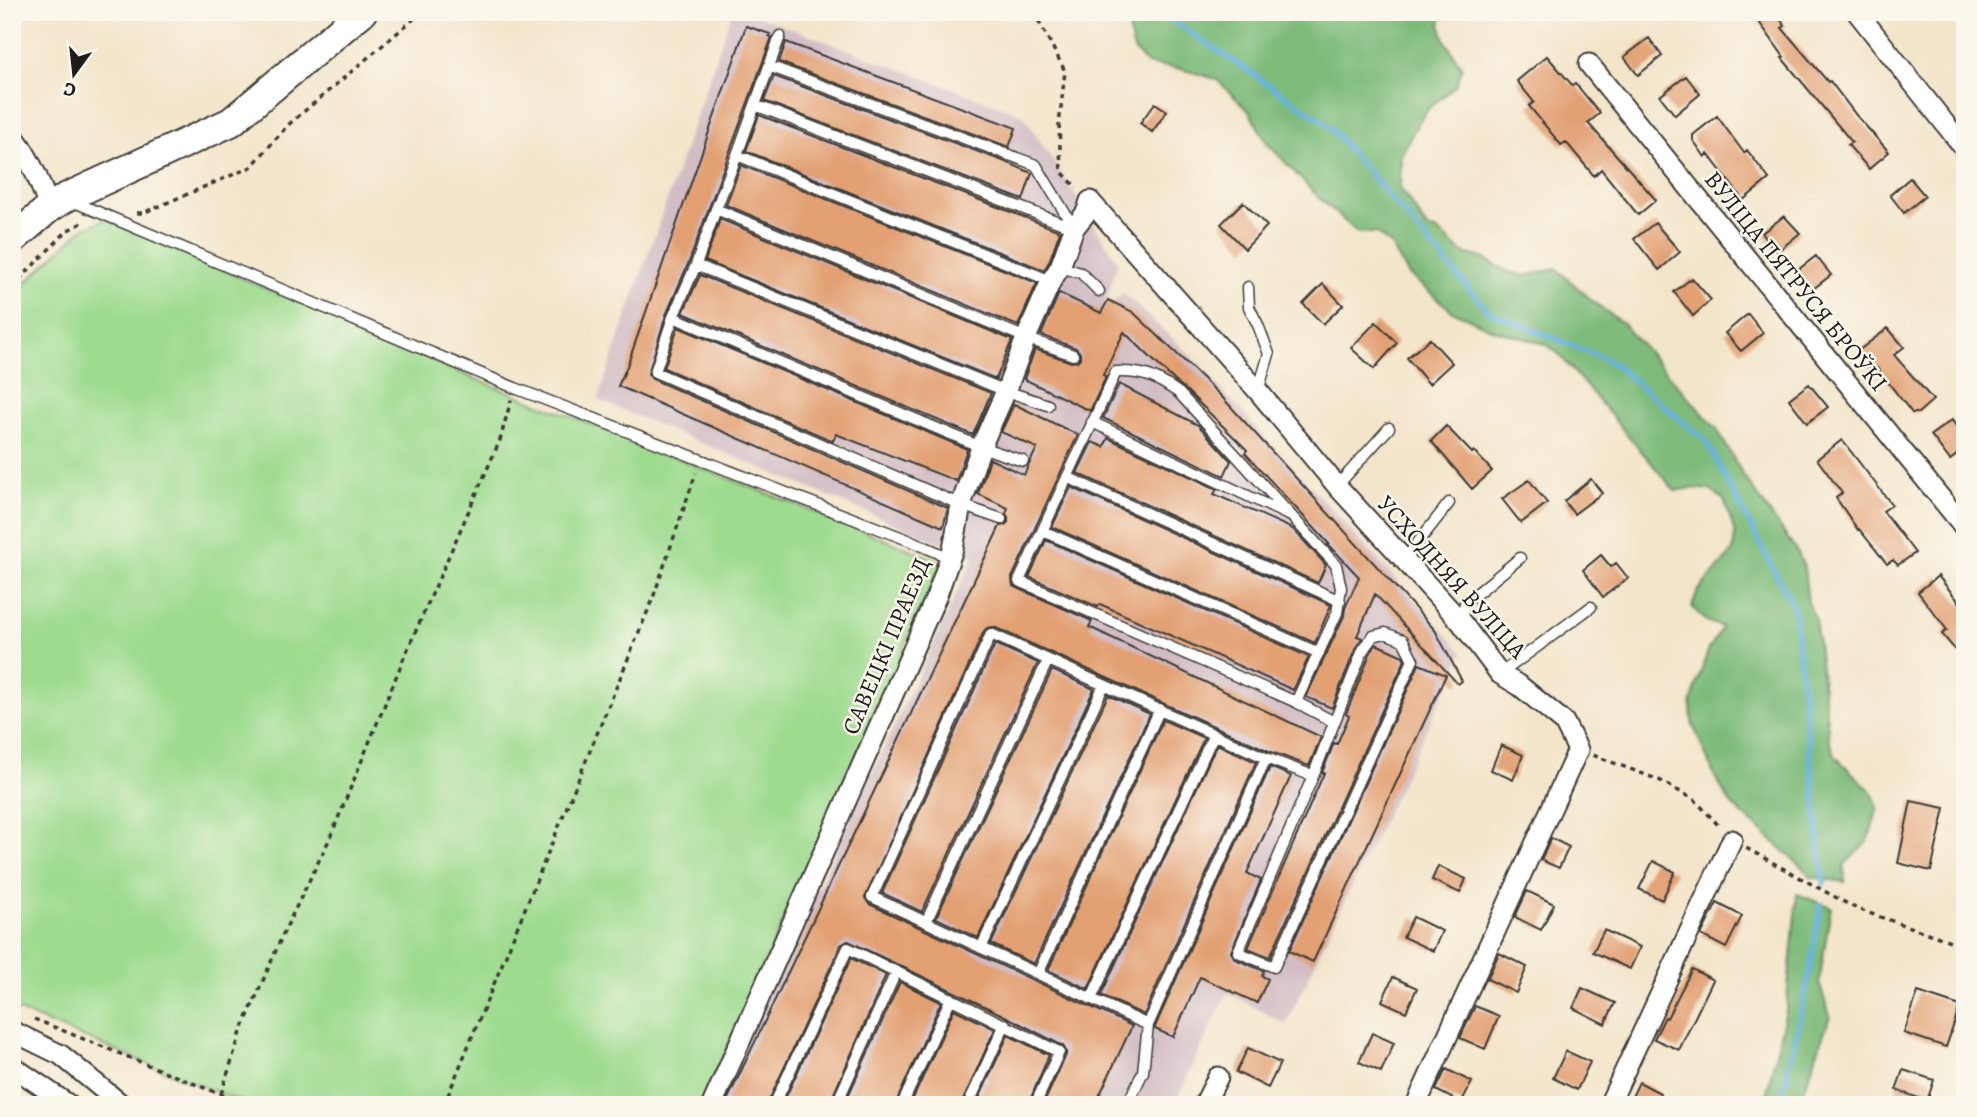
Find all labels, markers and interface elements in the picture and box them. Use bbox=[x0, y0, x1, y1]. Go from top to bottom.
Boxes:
north arrow bbox=[38, 38, 108, 108]
text: С bbox=[61, 75, 79, 104]
street label: ВУЛІЦА ПЯТРУСЯ БРОЎКІ bbox=[1697, 164, 1895, 398]
street label: УСХОДНЯЯ ВУЛІЦА bbox=[1370, 488, 1535, 666]
street label: САВЕЦКІ ПРАЕЗД bbox=[834, 553, 938, 739]

